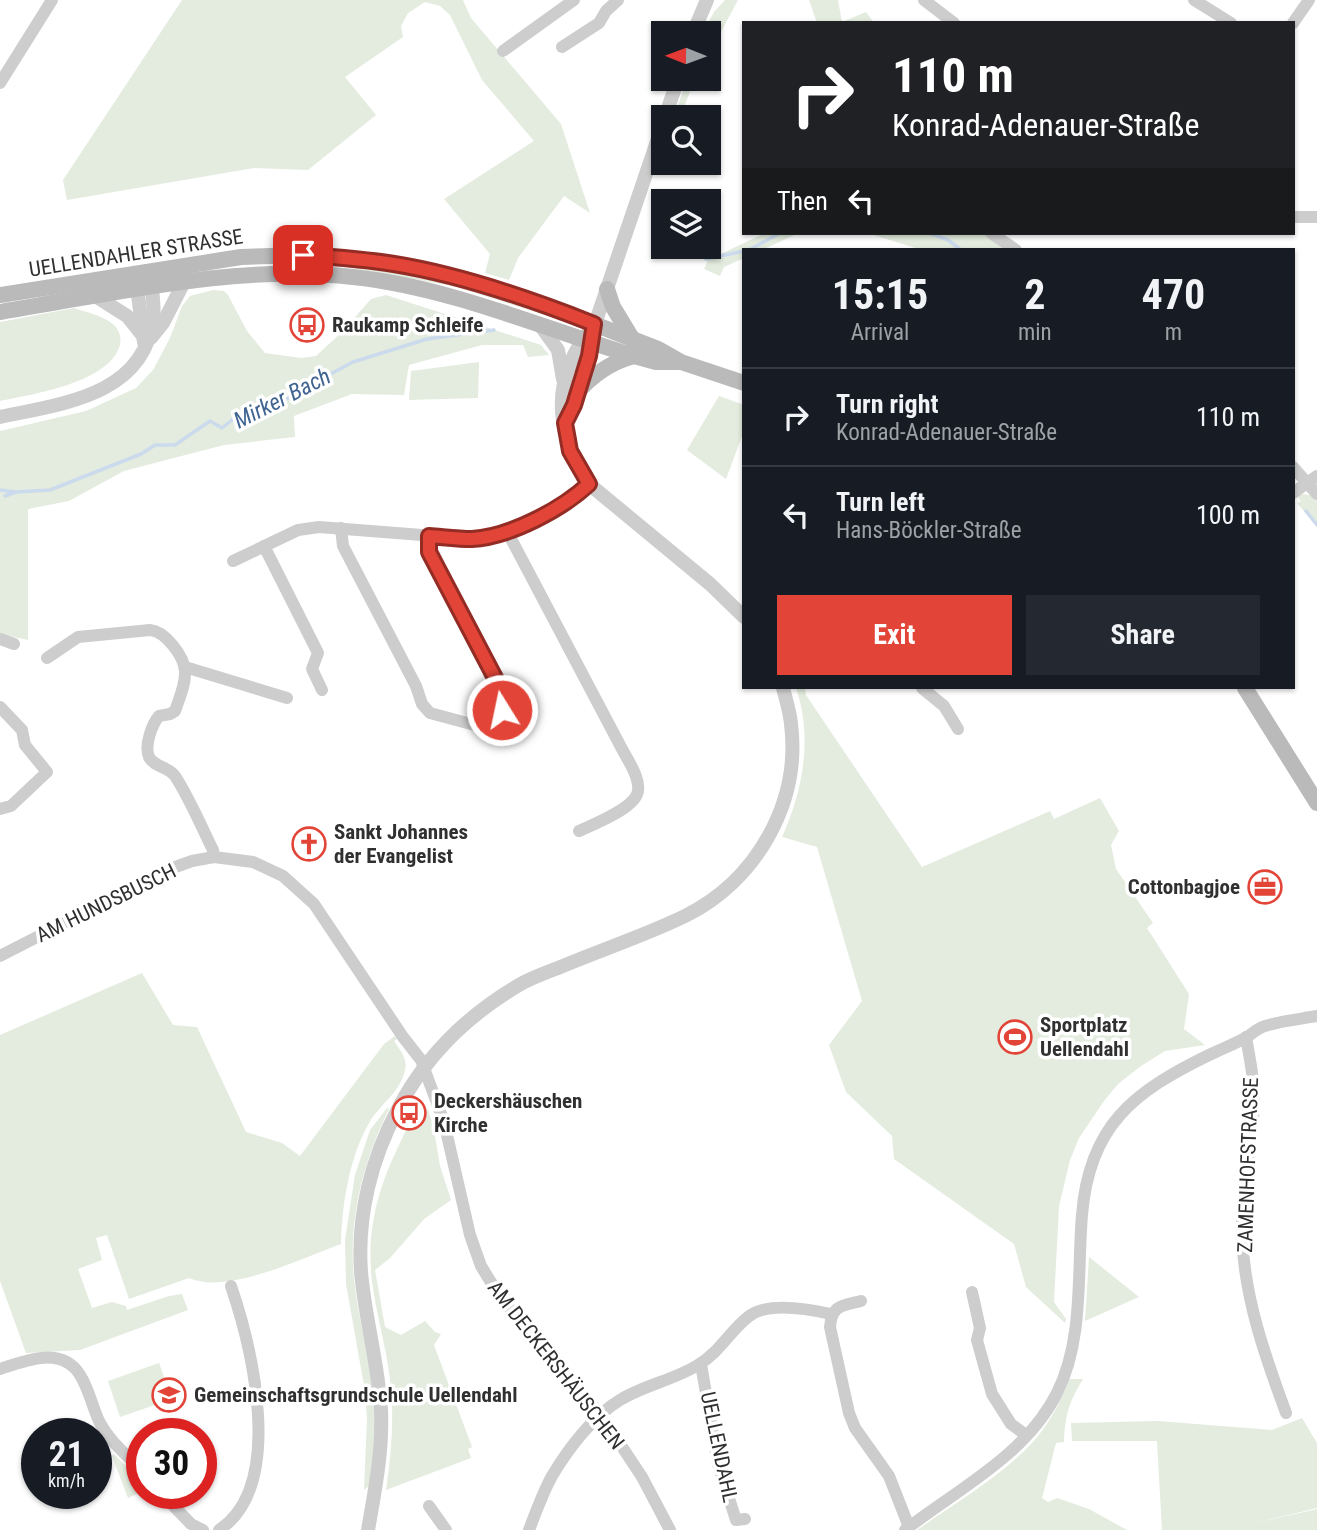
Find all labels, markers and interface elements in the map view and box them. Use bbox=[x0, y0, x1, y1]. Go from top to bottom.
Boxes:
north arrow bbox=[651, 21, 721, 91]
map controls bbox=[651, 21, 721, 259]
text: 110 m bbox=[892, 47, 1014, 104]
icon: right bbox=[777, 49, 868, 140]
button: search bbox=[651, 105, 721, 175]
text: Konrad-Adenauer-Straße bbox=[892, 106, 1199, 144]
icon: left bbox=[842, 182, 880, 220]
text: Then bbox=[777, 186, 828, 216]
button: layers bbox=[651, 189, 721, 259]
street label: UELLENDAHLER STRASSE bbox=[27, 224, 245, 282]
pin bbox=[273, 225, 333, 285]
icon: arrive bbox=[284, 236, 322, 274]
text: 15:15 bbox=[832, 270, 928, 319]
text: 2 bbox=[1024, 270, 1045, 319]
text: 470 bbox=[1141, 270, 1205, 319]
bus stop icon: Raukamp Schleife bbox=[288, 306, 326, 344]
place label: Raukamp Schleife bbox=[332, 313, 483, 337]
text: Arrival bbox=[851, 319, 909, 346]
text: min bbox=[1018, 319, 1052, 346]
text: m bbox=[1165, 319, 1182, 346]
water label: Mirker Bach bbox=[229, 363, 335, 434]
text: Turn right bbox=[836, 389, 938, 419]
icon: right bbox=[777, 398, 815, 436]
text: 110 m bbox=[1196, 402, 1260, 432]
text: Konrad-Adenauer-Straße bbox=[836, 419, 1057, 446]
text: Turn left bbox=[836, 487, 925, 517]
icon: left bbox=[777, 496, 815, 534]
text: 100 m bbox=[1196, 500, 1260, 530]
text: Hans-Böckler-Straße bbox=[836, 517, 1022, 544]
button: Exit bbox=[777, 595, 1012, 675]
button: Share bbox=[1026, 595, 1260, 675]
position arrow bbox=[465, 673, 539, 747]
place label: Sankt Johannes der Evangelist bbox=[334, 820, 468, 868]
church icon: Sankt Johannes der Evangelist bbox=[290, 825, 328, 863]
street label: AM HUNDSBUSCH bbox=[32, 859, 180, 947]
office icon: Cottonbagjoe bbox=[1246, 868, 1284, 906]
place label: Cottonbagjoe bbox=[1128, 875, 1240, 899]
place label: Sportplatz Uellendahl bbox=[1040, 1013, 1129, 1061]
sports icon: Sportplatz Uellendahl bbox=[996, 1018, 1034, 1056]
street label: ZAMENHOFSTRASSE bbox=[1233, 1077, 1263, 1253]
place label: Deckershäuschen Kirche bbox=[434, 1089, 582, 1137]
bus stop icon: Deckershäuschen Kirche bbox=[390, 1094, 428, 1132]
street label: AM DECKERSHÄUSCHEN bbox=[483, 1276, 629, 1454]
school or university icon: Gemeinschaftsgrundschule Uellendahl bbox=[150, 1376, 188, 1414]
place label: Gemeinschaftsgrundschule Uellendahl bbox=[194, 1383, 517, 1407]
street label: UELLENDAHL bbox=[696, 1389, 742, 1505]
speed limit sign: 30 bbox=[126, 1418, 217, 1509]
text: 21 bbox=[49, 1434, 84, 1475]
text: km/h bbox=[48, 1470, 85, 1491]

